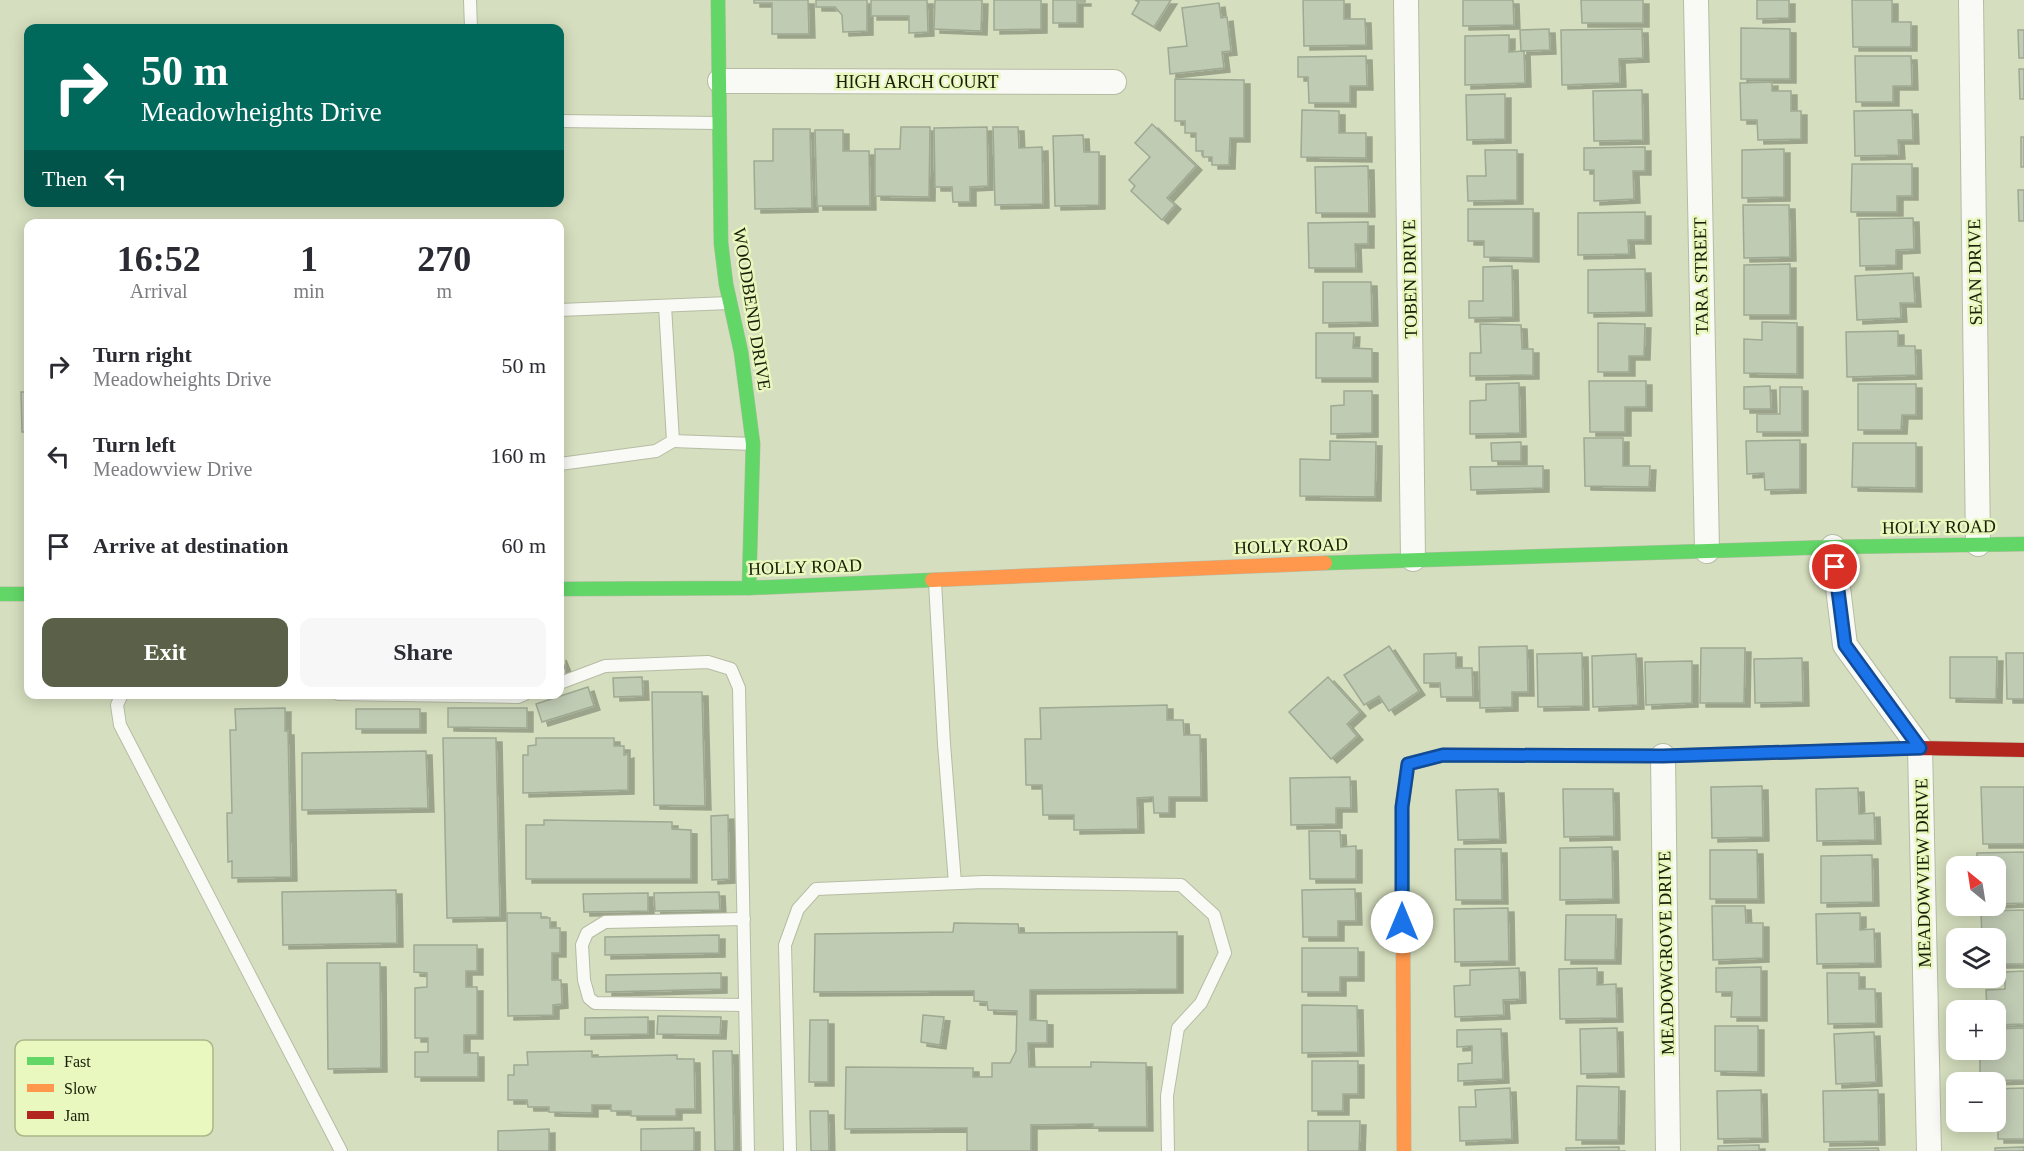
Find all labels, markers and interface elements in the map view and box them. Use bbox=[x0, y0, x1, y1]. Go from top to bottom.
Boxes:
icon: right bbox=[42, 48, 120, 126]
text: 50 m bbox=[141, 48, 229, 94]
street label: HIGH ARCH COURT bbox=[836, 72, 998, 92]
text: Meadowheights Drive bbox=[141, 97, 382, 127]
icon: left bbox=[99, 162, 132, 195]
text: Then bbox=[42, 166, 87, 191]
street label: TARA STREET bbox=[1690, 217, 1712, 335]
street label: TOBEN DRIVE bbox=[1399, 219, 1421, 339]
street label: SEAN DRIVE bbox=[1964, 219, 1986, 325]
street label: WOODBEND DRIVE bbox=[729, 226, 775, 392]
text: 16:52 bbox=[117, 239, 201, 279]
text: 1 bbox=[300, 239, 318, 279]
text: 270 bbox=[417, 239, 471, 279]
text: Arrival bbox=[130, 280, 188, 302]
text: min bbox=[293, 280, 325, 302]
text: m bbox=[437, 280, 452, 302]
text: Turn right bbox=[93, 342, 192, 367]
icon: right bbox=[42, 350, 75, 383]
text: 50 m bbox=[501, 353, 546, 378]
text: Meadowheights Drive bbox=[93, 368, 271, 390]
text: Turn left bbox=[93, 432, 176, 457]
icon: left bbox=[42, 440, 75, 473]
text: 160 m bbox=[490, 443, 546, 468]
text: Meadowview Drive bbox=[93, 458, 252, 480]
street label: HOLLY ROAD bbox=[1882, 516, 1996, 538]
icon: arrive bbox=[42, 530, 75, 563]
text: Arrive at destination bbox=[93, 533, 289, 558]
text: 60 m bbox=[501, 533, 546, 558]
street label: HOLLY ROAD bbox=[1234, 534, 1348, 558]
pin bbox=[1809, 541, 1860, 592]
icon: arrive bbox=[1818, 550, 1851, 583]
street label: HOLLY ROAD bbox=[748, 555, 862, 579]
button: Exit bbox=[42, 618, 288, 687]
button: Share bbox=[300, 618, 546, 687]
street label: MEADOWVIEW DRIVE bbox=[1911, 778, 1935, 968]
street label: MEADOWGROVE DRIVE bbox=[1654, 851, 1678, 1055]
north arrow bbox=[1946, 856, 2006, 916]
map controls bbox=[1946, 856, 2006, 1132]
position arrow bbox=[1370, 890, 1434, 954]
button: layers bbox=[1946, 928, 2006, 988]
button: + bbox=[1946, 1000, 2006, 1060]
legend bbox=[15, 1040, 213, 1136]
text: Fast bbox=[64, 1053, 91, 1070]
button: − bbox=[1946, 1072, 2006, 1132]
text: Slow bbox=[64, 1080, 97, 1097]
text: Jam bbox=[64, 1107, 90, 1124]

